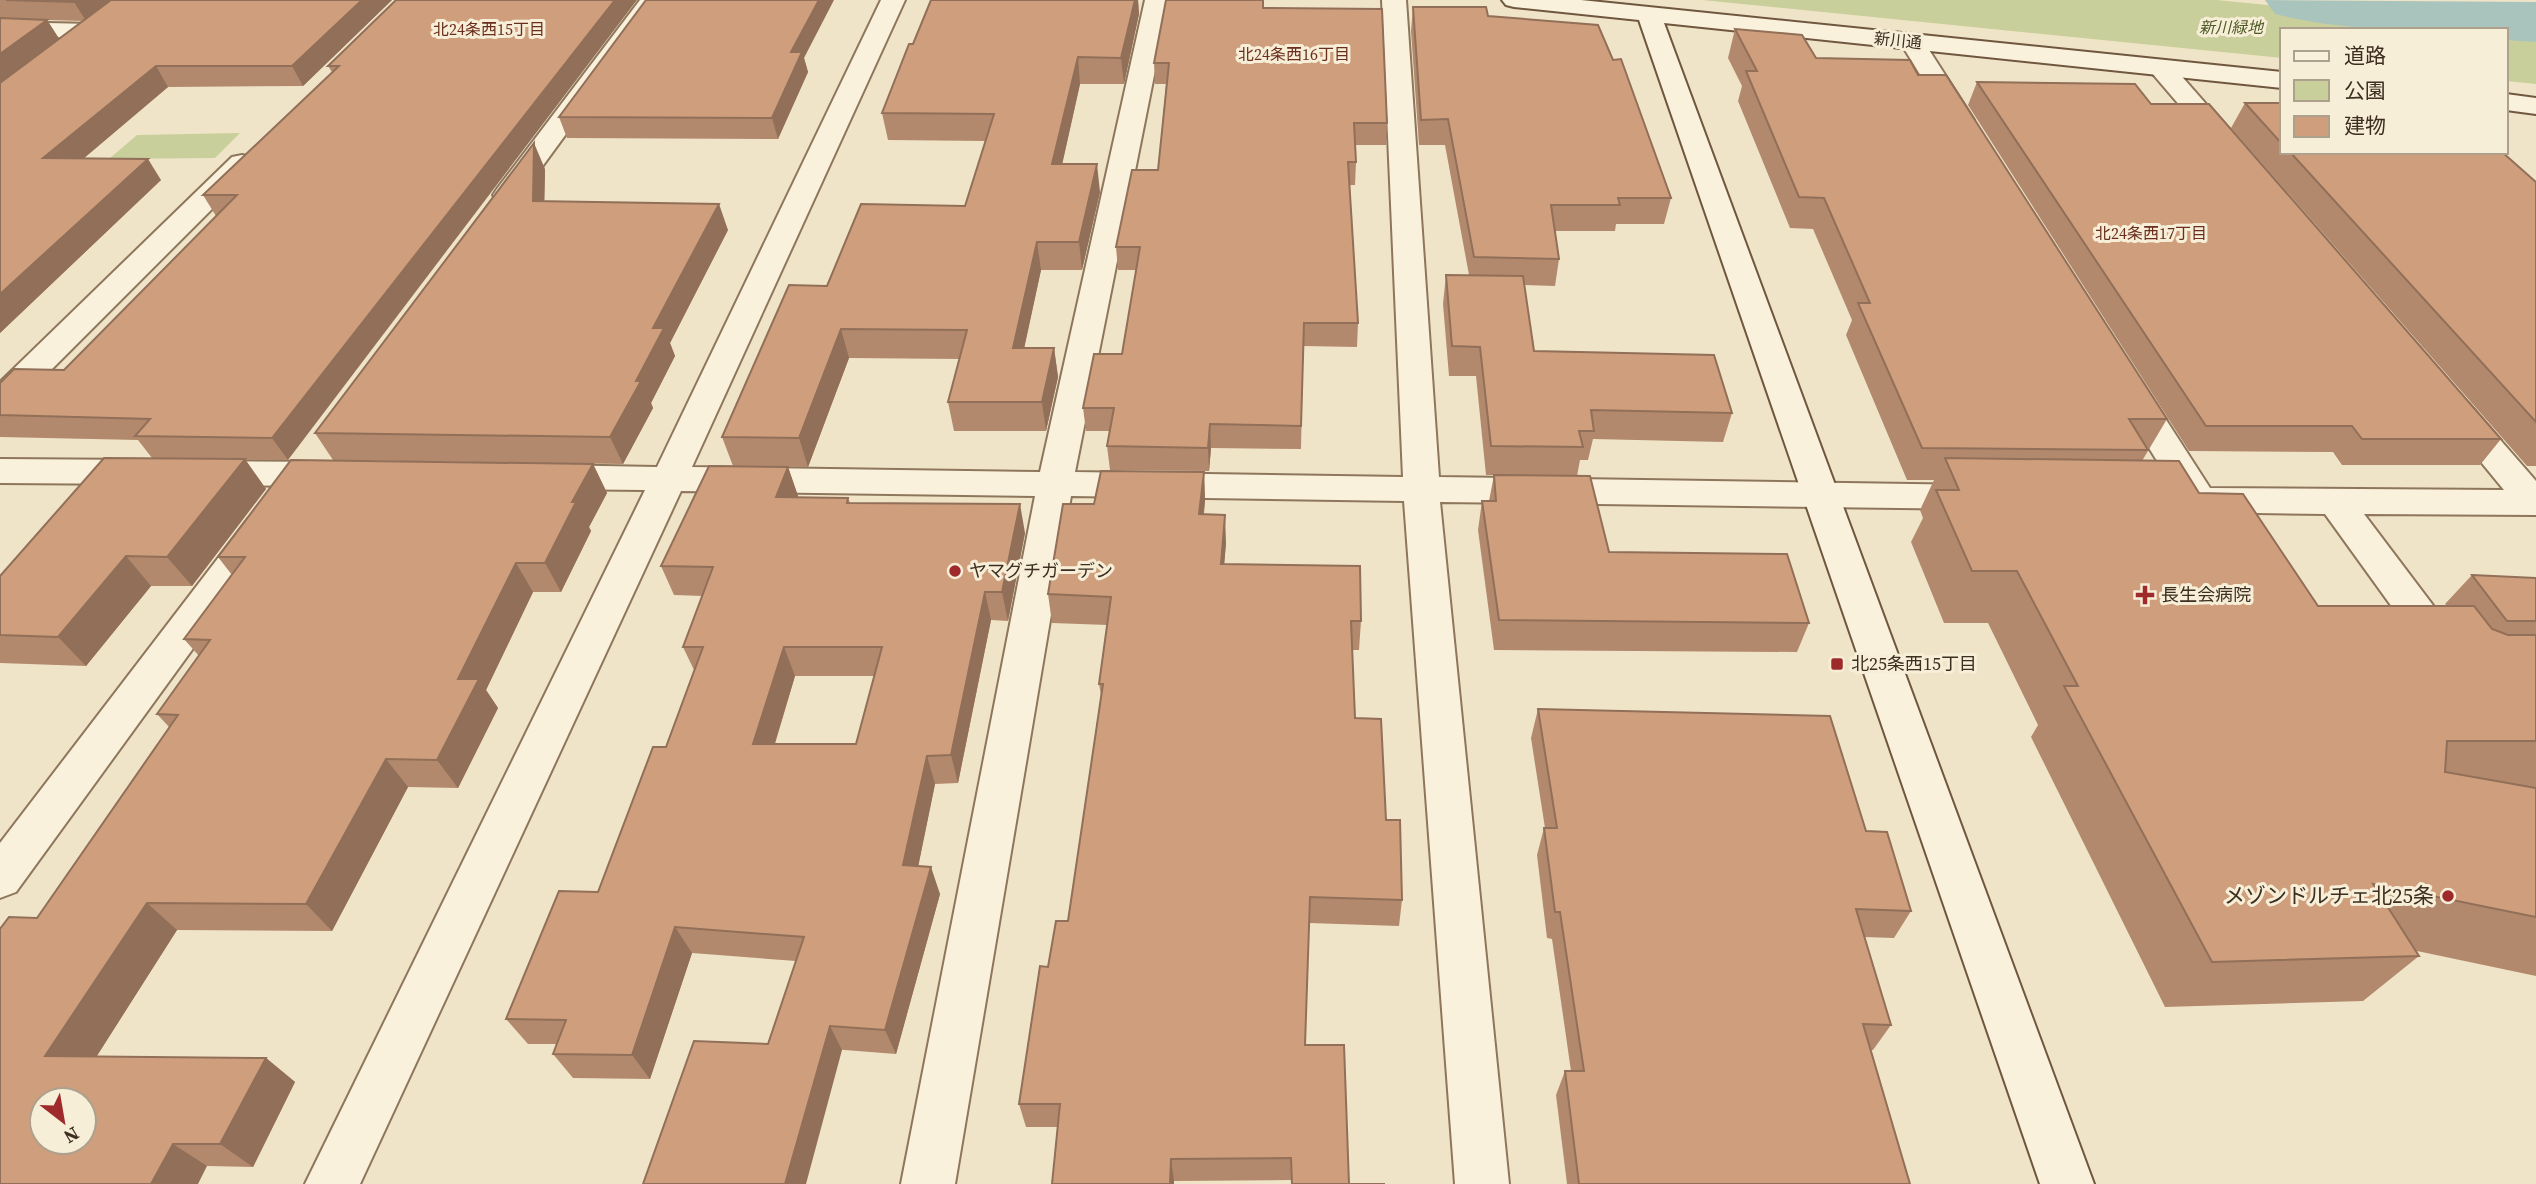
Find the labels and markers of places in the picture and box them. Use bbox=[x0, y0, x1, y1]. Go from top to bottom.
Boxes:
place label: ヤマグチガーデン bbox=[969, 558, 1113, 583]
marker: ヤマグチガーデン bbox=[947, 563, 963, 579]
place label: 長生会病院 bbox=[2161, 582, 2251, 607]
marker: 長生会病院 bbox=[2135, 585, 2155, 605]
place label: 北25条西15丁目 bbox=[1851, 651, 1977, 676]
marker: 北25条西15丁目 bbox=[1829, 656, 1845, 672]
place label: メゾンドルチェ北25条 bbox=[2224, 881, 2434, 910]
marker: メゾンドルチェ北25条 bbox=[2440, 888, 2456, 904]

